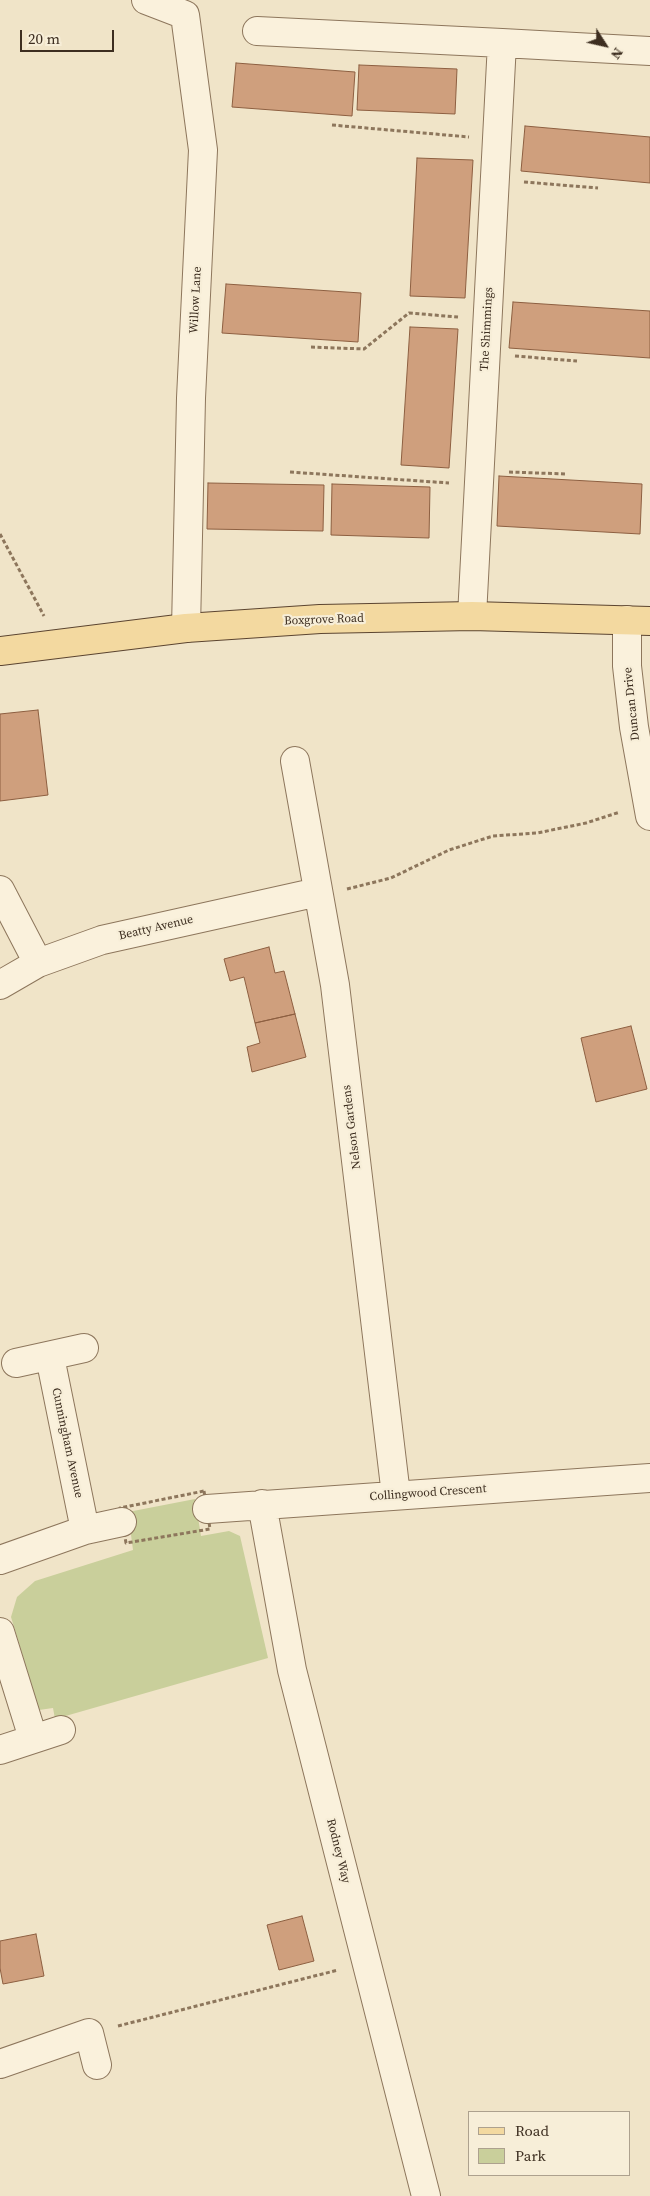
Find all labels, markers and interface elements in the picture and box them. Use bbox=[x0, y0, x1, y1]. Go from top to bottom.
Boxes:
scale bar bbox=[22, 20, 116, 52]
north arrow bbox=[580, 20, 630, 70]
text: 20 m bbox=[28, 28, 60, 49]
text: N bbox=[606, 44, 628, 64]
street label: Willow Lane bbox=[187, 266, 205, 334]
street label: The Shimmings bbox=[478, 287, 496, 371]
street label: Boxgrove Road bbox=[284, 611, 364, 629]
street label: Duncan Drive bbox=[621, 667, 643, 741]
street label: Beatty Avenue bbox=[117, 912, 195, 944]
street label: Nelson Gardens bbox=[340, 1084, 364, 1170]
street label: Cunningham Avenue bbox=[48, 1387, 86, 1499]
street label: Collingwood Crescent bbox=[369, 1482, 487, 1504]
street label: Rodney Way bbox=[323, 1817, 353, 1885]
legend bbox=[468, 2111, 630, 2176]
text: Road bbox=[515, 2120, 549, 2141]
text: Park bbox=[515, 2145, 546, 2166]

